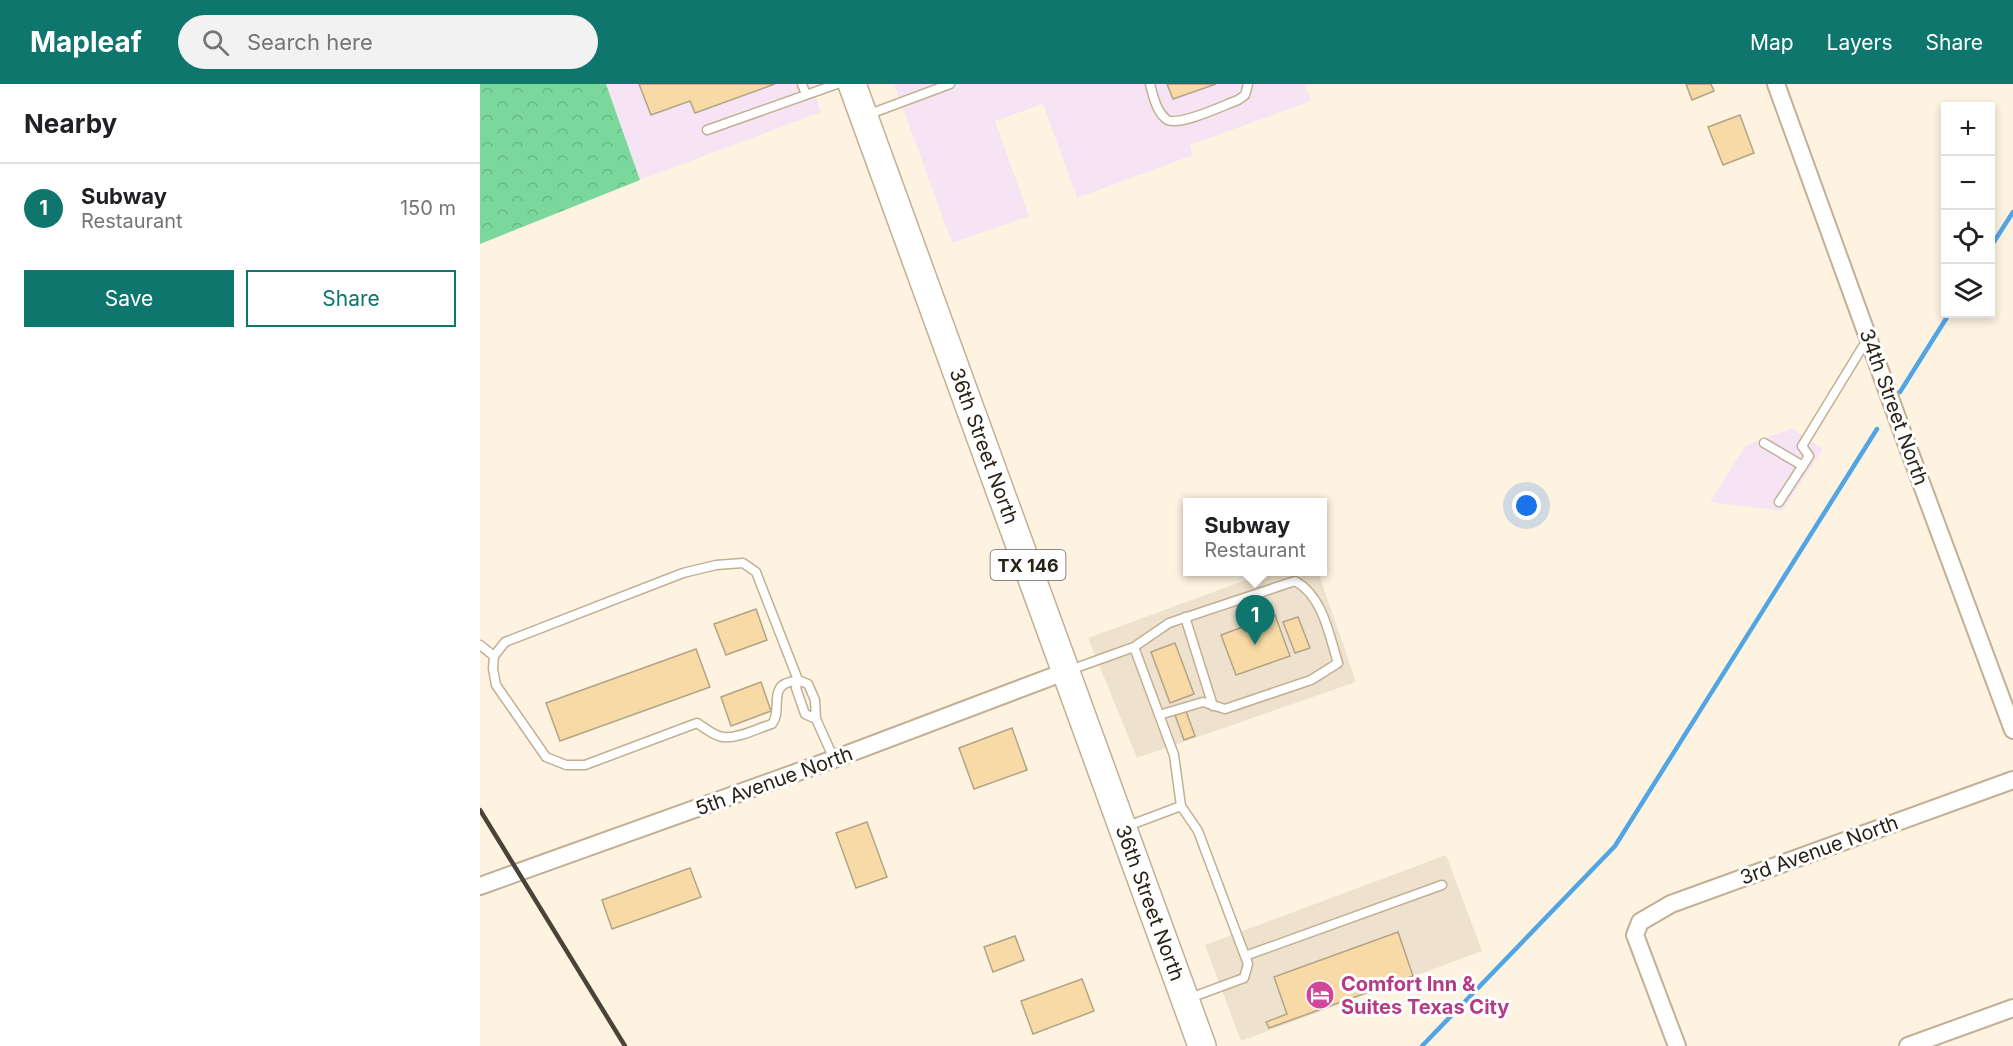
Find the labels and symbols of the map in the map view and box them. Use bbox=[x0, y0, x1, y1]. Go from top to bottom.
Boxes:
street label: 34th Street North bbox=[1855, 326, 1933, 488]
street label: 36th Street North bbox=[945, 365, 1023, 527]
your location bbox=[1512, 491, 1541, 520]
road number: TX 146 bbox=[990, 550, 1066, 580]
pin: 1 bbox=[1236, 596, 1274, 645]
street label: 5th Avenue North bbox=[692, 741, 856, 821]
street label: 3rd Avenue North bbox=[1737, 810, 1901, 890]
street label: 36th Street North bbox=[1111, 822, 1189, 984]
place label: Comfort Inn & Suites Texas City bbox=[1341, 972, 1509, 1019]
hotel icon: Comfort Inn & Suites Texas City bbox=[1304, 979, 1336, 1011]

